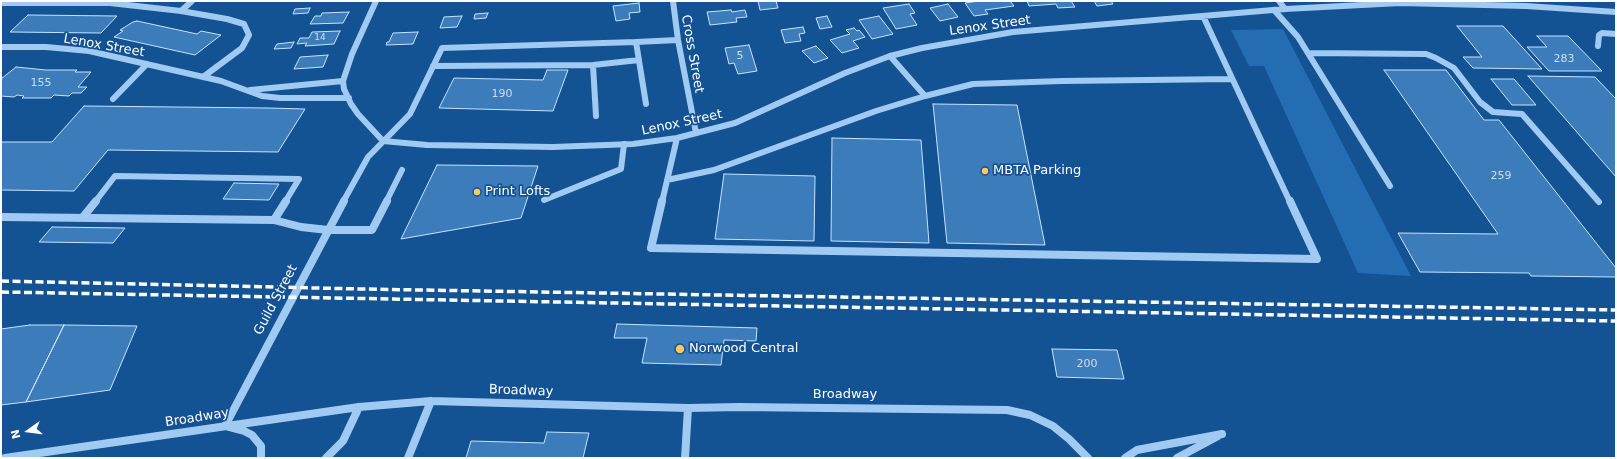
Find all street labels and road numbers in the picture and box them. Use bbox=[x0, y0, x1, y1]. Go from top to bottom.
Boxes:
street label: Lenox Street bbox=[948, 13, 1032, 39]
street label: Cross Street bbox=[677, 14, 707, 94]
street label: Lenox Street bbox=[62, 31, 146, 61]
street label: Lenox Street bbox=[640, 107, 724, 139]
street label: Guild Street bbox=[251, 262, 301, 338]
street label: Broadway bbox=[489, 382, 553, 400]
street label: Broadway bbox=[813, 387, 877, 403]
street label: Broadway bbox=[164, 405, 230, 431]

